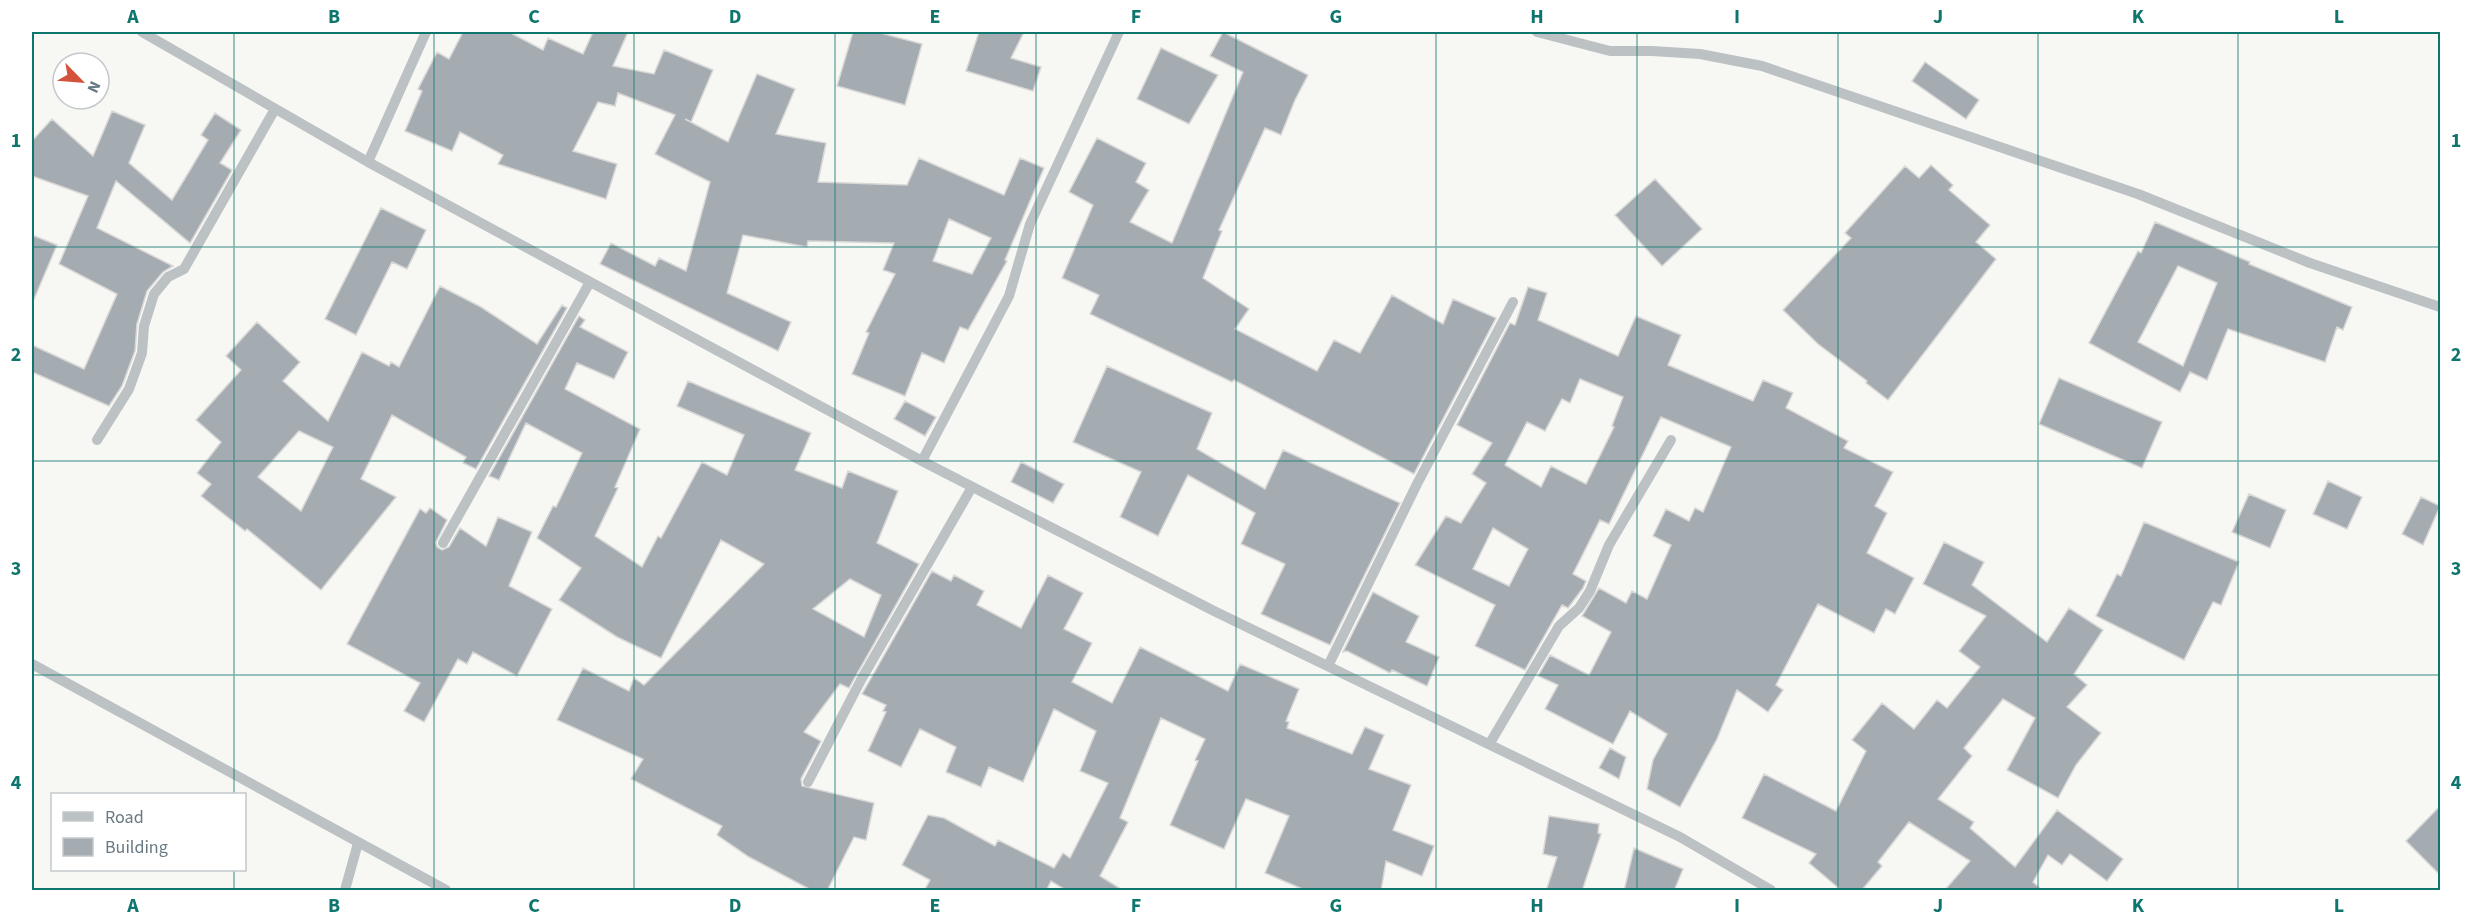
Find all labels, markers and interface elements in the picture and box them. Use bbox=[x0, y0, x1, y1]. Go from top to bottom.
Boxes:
text: A bbox=[126, 3, 139, 31]
text: B bbox=[328, 3, 340, 31]
text: C bbox=[528, 3, 540, 31]
text: D bbox=[729, 3, 741, 31]
text: E bbox=[930, 3, 940, 31]
text: F bbox=[1131, 3, 1141, 31]
text: G bbox=[1330, 3, 1342, 31]
text: H bbox=[1530, 3, 1544, 31]
text: I bbox=[1734, 3, 1740, 31]
text: J bbox=[1933, 3, 1943, 31]
text: K bbox=[2132, 3, 2145, 31]
text: L bbox=[2334, 3, 2344, 31]
north arrow bbox=[51, 51, 111, 111]
text: N bbox=[81, 77, 106, 96]
text: 1 bbox=[11, 127, 21, 155]
text: 1 bbox=[2451, 127, 2461, 155]
text: 2 bbox=[11, 341, 21, 369]
text: 2 bbox=[2451, 341, 2461, 369]
text: 3 bbox=[11, 555, 21, 583]
text: 3 bbox=[2451, 555, 2461, 583]
text: 4 bbox=[11, 769, 22, 797]
text: 4 bbox=[2451, 769, 2462, 797]
legend bbox=[51, 793, 246, 871]
text: Road bbox=[105, 805, 144, 830]
text: Building bbox=[105, 835, 168, 860]
text: A bbox=[126, 892, 139, 920]
text: B bbox=[328, 892, 340, 920]
text: C bbox=[528, 892, 540, 920]
text: D bbox=[729, 892, 741, 920]
text: E bbox=[930, 892, 940, 920]
text: F bbox=[1131, 892, 1141, 920]
text: G bbox=[1330, 892, 1342, 920]
text: H bbox=[1530, 892, 1544, 920]
text: I bbox=[1734, 892, 1740, 920]
text: J bbox=[1933, 892, 1943, 920]
text: K bbox=[2132, 892, 2145, 920]
text: L bbox=[2334, 892, 2344, 920]

